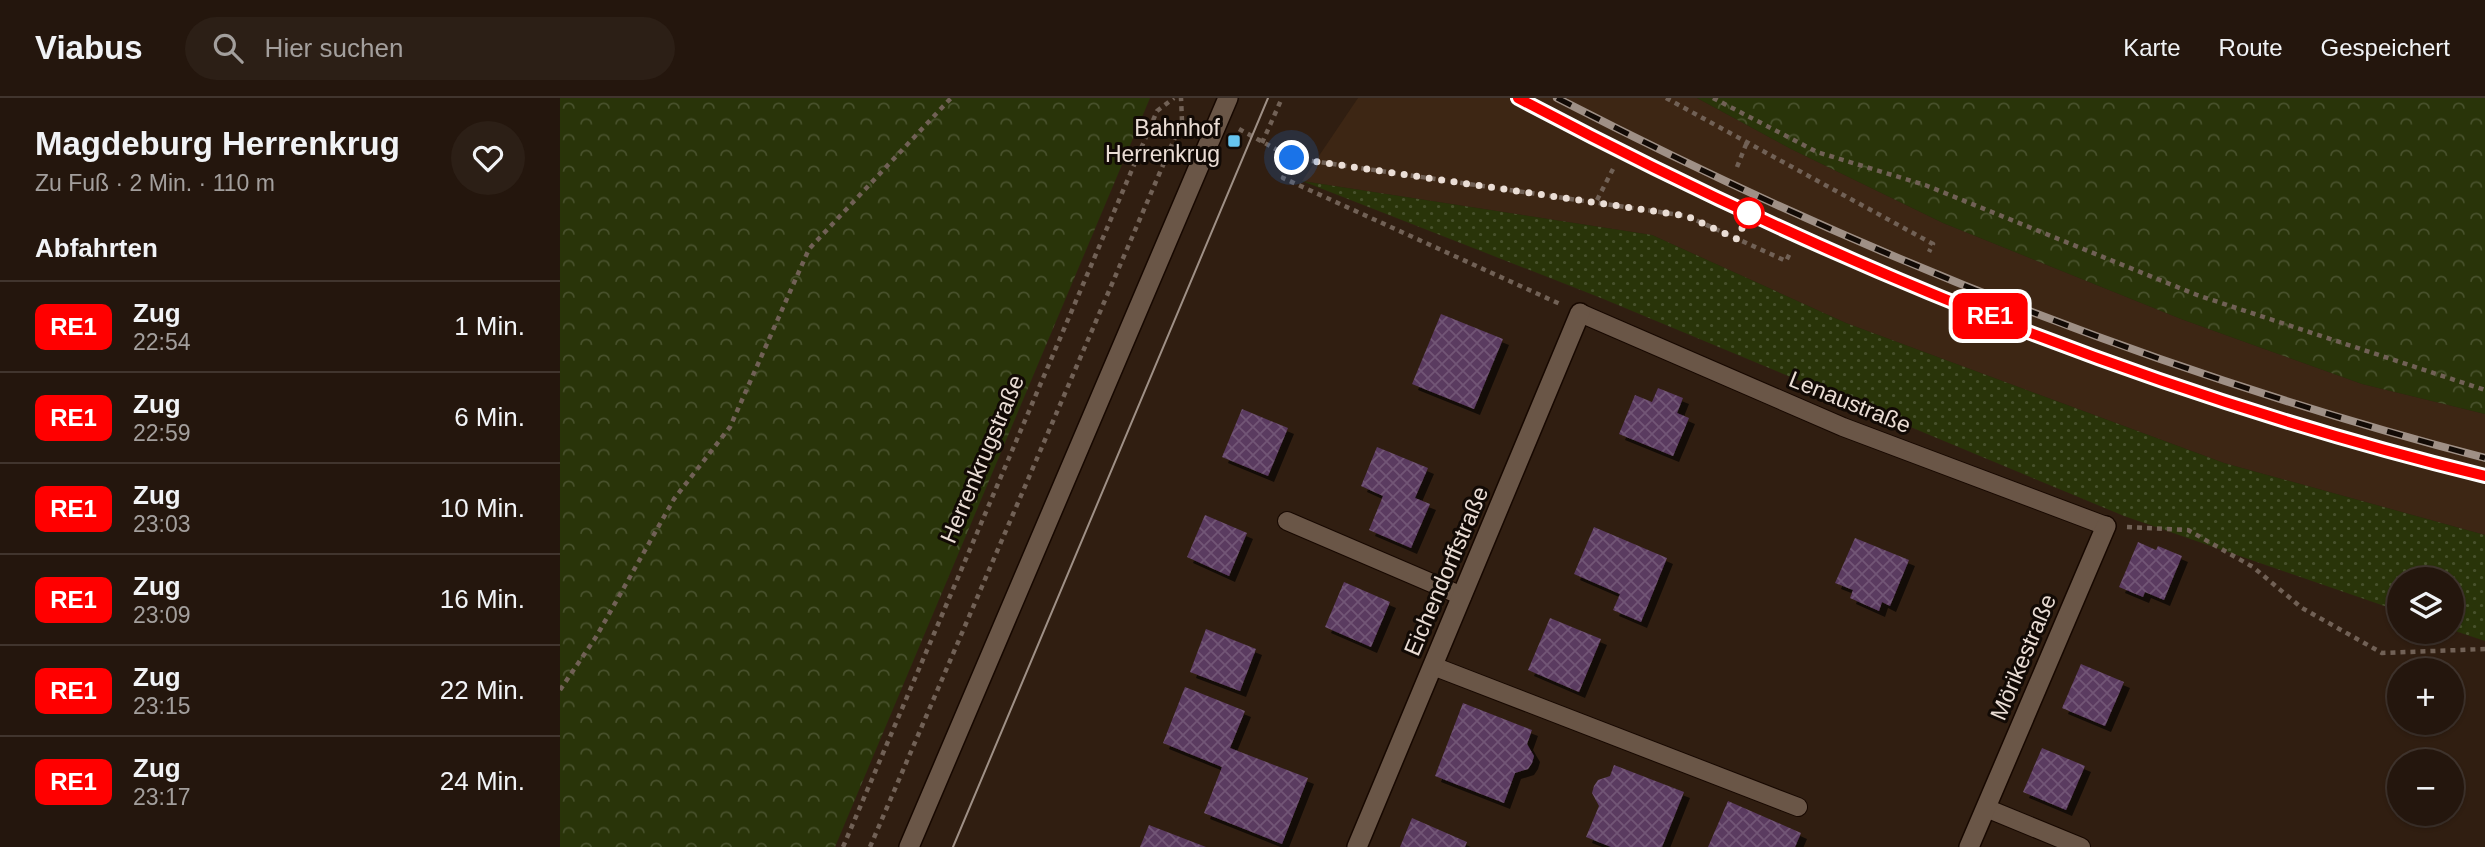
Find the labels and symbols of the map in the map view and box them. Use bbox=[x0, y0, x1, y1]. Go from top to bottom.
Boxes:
place label: Bahnhof Herrenkrug bbox=[1105, 115, 1221, 167]
marker: Bahnhof Herrenkrug bbox=[1226, 133, 1242, 149]
your location bbox=[1274, 140, 1309, 175]
unlabelled marker bbox=[1734, 198, 1764, 228]
line badge: RE1 bbox=[1950, 293, 2030, 339]
street label: Lenaustraße bbox=[1785, 366, 1915, 438]
street label: Herrenkrugstraße bbox=[935, 371, 1029, 547]
street label: Eichendorffstraße bbox=[1399, 483, 1493, 659]
street label: Mörikestraße bbox=[1985, 590, 2061, 724]

